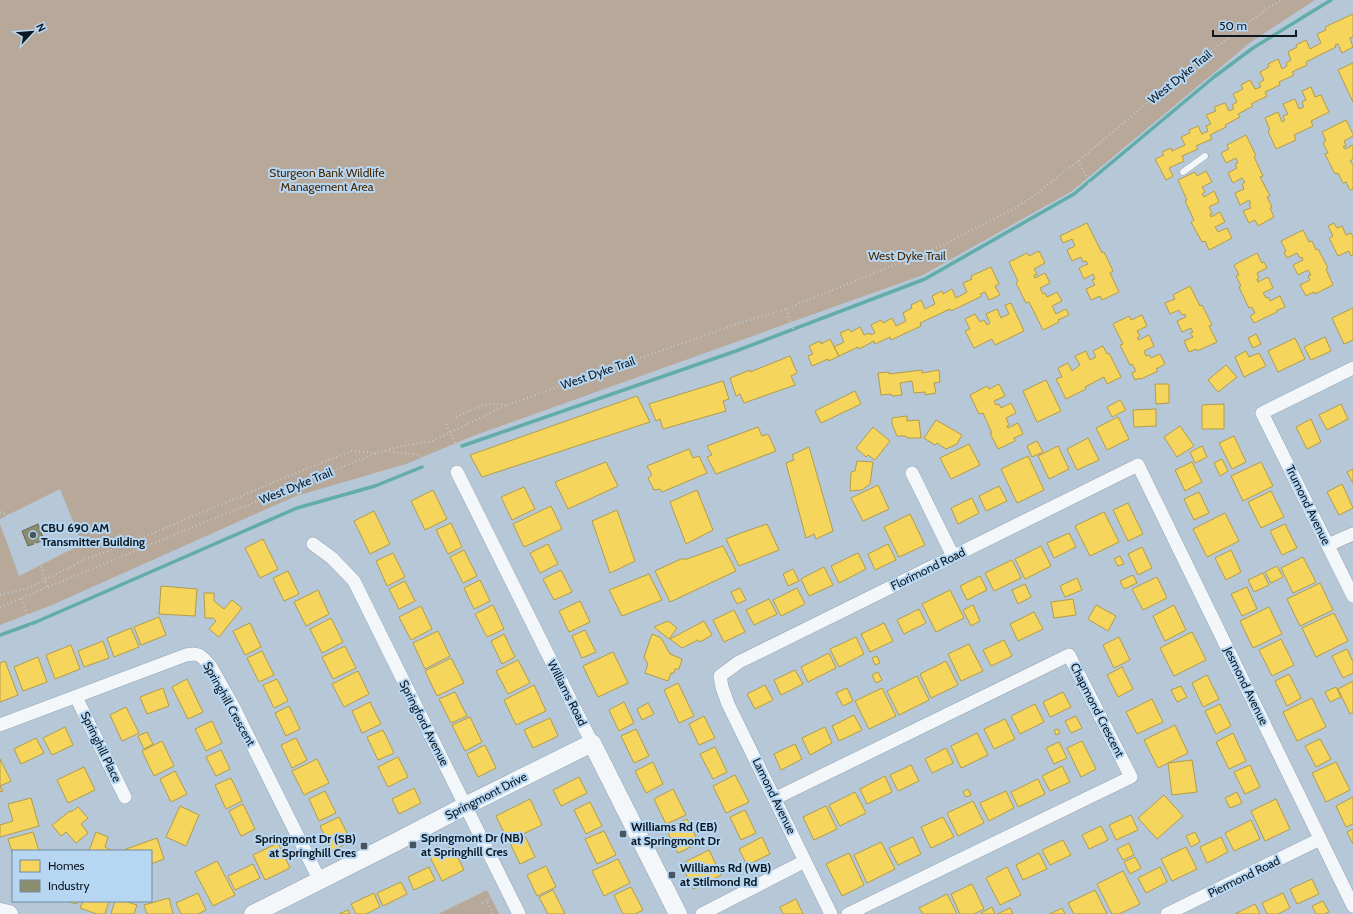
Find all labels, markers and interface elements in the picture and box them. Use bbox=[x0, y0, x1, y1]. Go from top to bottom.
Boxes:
north arrow bbox=[12, 12, 52, 52]
scale bar bbox=[1213, 12, 1296, 38]
text: 50 m bbox=[1219, 18, 1247, 33]
text: N bbox=[33, 21, 49, 34]
street label: West Dyke Trail bbox=[1145, 46, 1215, 107]
park label: Sturgeon Bank Wildlife Management Area bbox=[269, 165, 385, 194]
park label: West Dyke Trail bbox=[868, 248, 946, 263]
street label: West Dyke Trail bbox=[559, 353, 637, 392]
street label: Trumond Avenue bbox=[1283, 463, 1334, 547]
street label: West Dyke Trail bbox=[257, 464, 335, 507]
place label: CBU 690 AM Transmitter Building bbox=[41, 520, 145, 549]
marker: CBU 690 AM Transmitter Building bbox=[28, 530, 38, 540]
street label: Florimond Road bbox=[888, 544, 968, 593]
street label: Jesmond Avenue bbox=[1221, 643, 1272, 727]
street label: Williams Road bbox=[544, 657, 590, 728]
street label: Springhill Crescent bbox=[200, 659, 259, 749]
street label: Chapmond Crescent bbox=[1067, 660, 1128, 759]
street label: Springford Avenue bbox=[396, 677, 453, 768]
street label: Springhill Place bbox=[78, 709, 125, 785]
street label: Lamond Avenue bbox=[750, 755, 799, 836]
street label: Springmont Drive bbox=[442, 768, 529, 823]
place label: Williams Rd (EB) at Springmont Dr bbox=[631, 819, 720, 848]
marker: Williams Rd (EB) at Springmont Dr bbox=[618, 829, 628, 839]
place label: Springmont Dr (NB) at Springhill Cres bbox=[421, 830, 524, 859]
place label: Springmont Dr (SB) at Springhill Cres bbox=[255, 831, 356, 860]
marker: Springmont Dr (NB) at Springhill Cres bbox=[408, 840, 418, 850]
marker: Springmont Dr (SB) at Springhill Cres bbox=[359, 841, 369, 851]
legend bbox=[12, 850, 152, 902]
street label: Piermond Road bbox=[1205, 853, 1282, 900]
text: Homes bbox=[48, 858, 85, 873]
place label: Williams Rd (WB) at Stilmond Rd bbox=[680, 860, 771, 889]
marker: Williams Rd (WB) at Stilmond Rd bbox=[667, 870, 677, 880]
text: Industry bbox=[48, 878, 89, 893]

